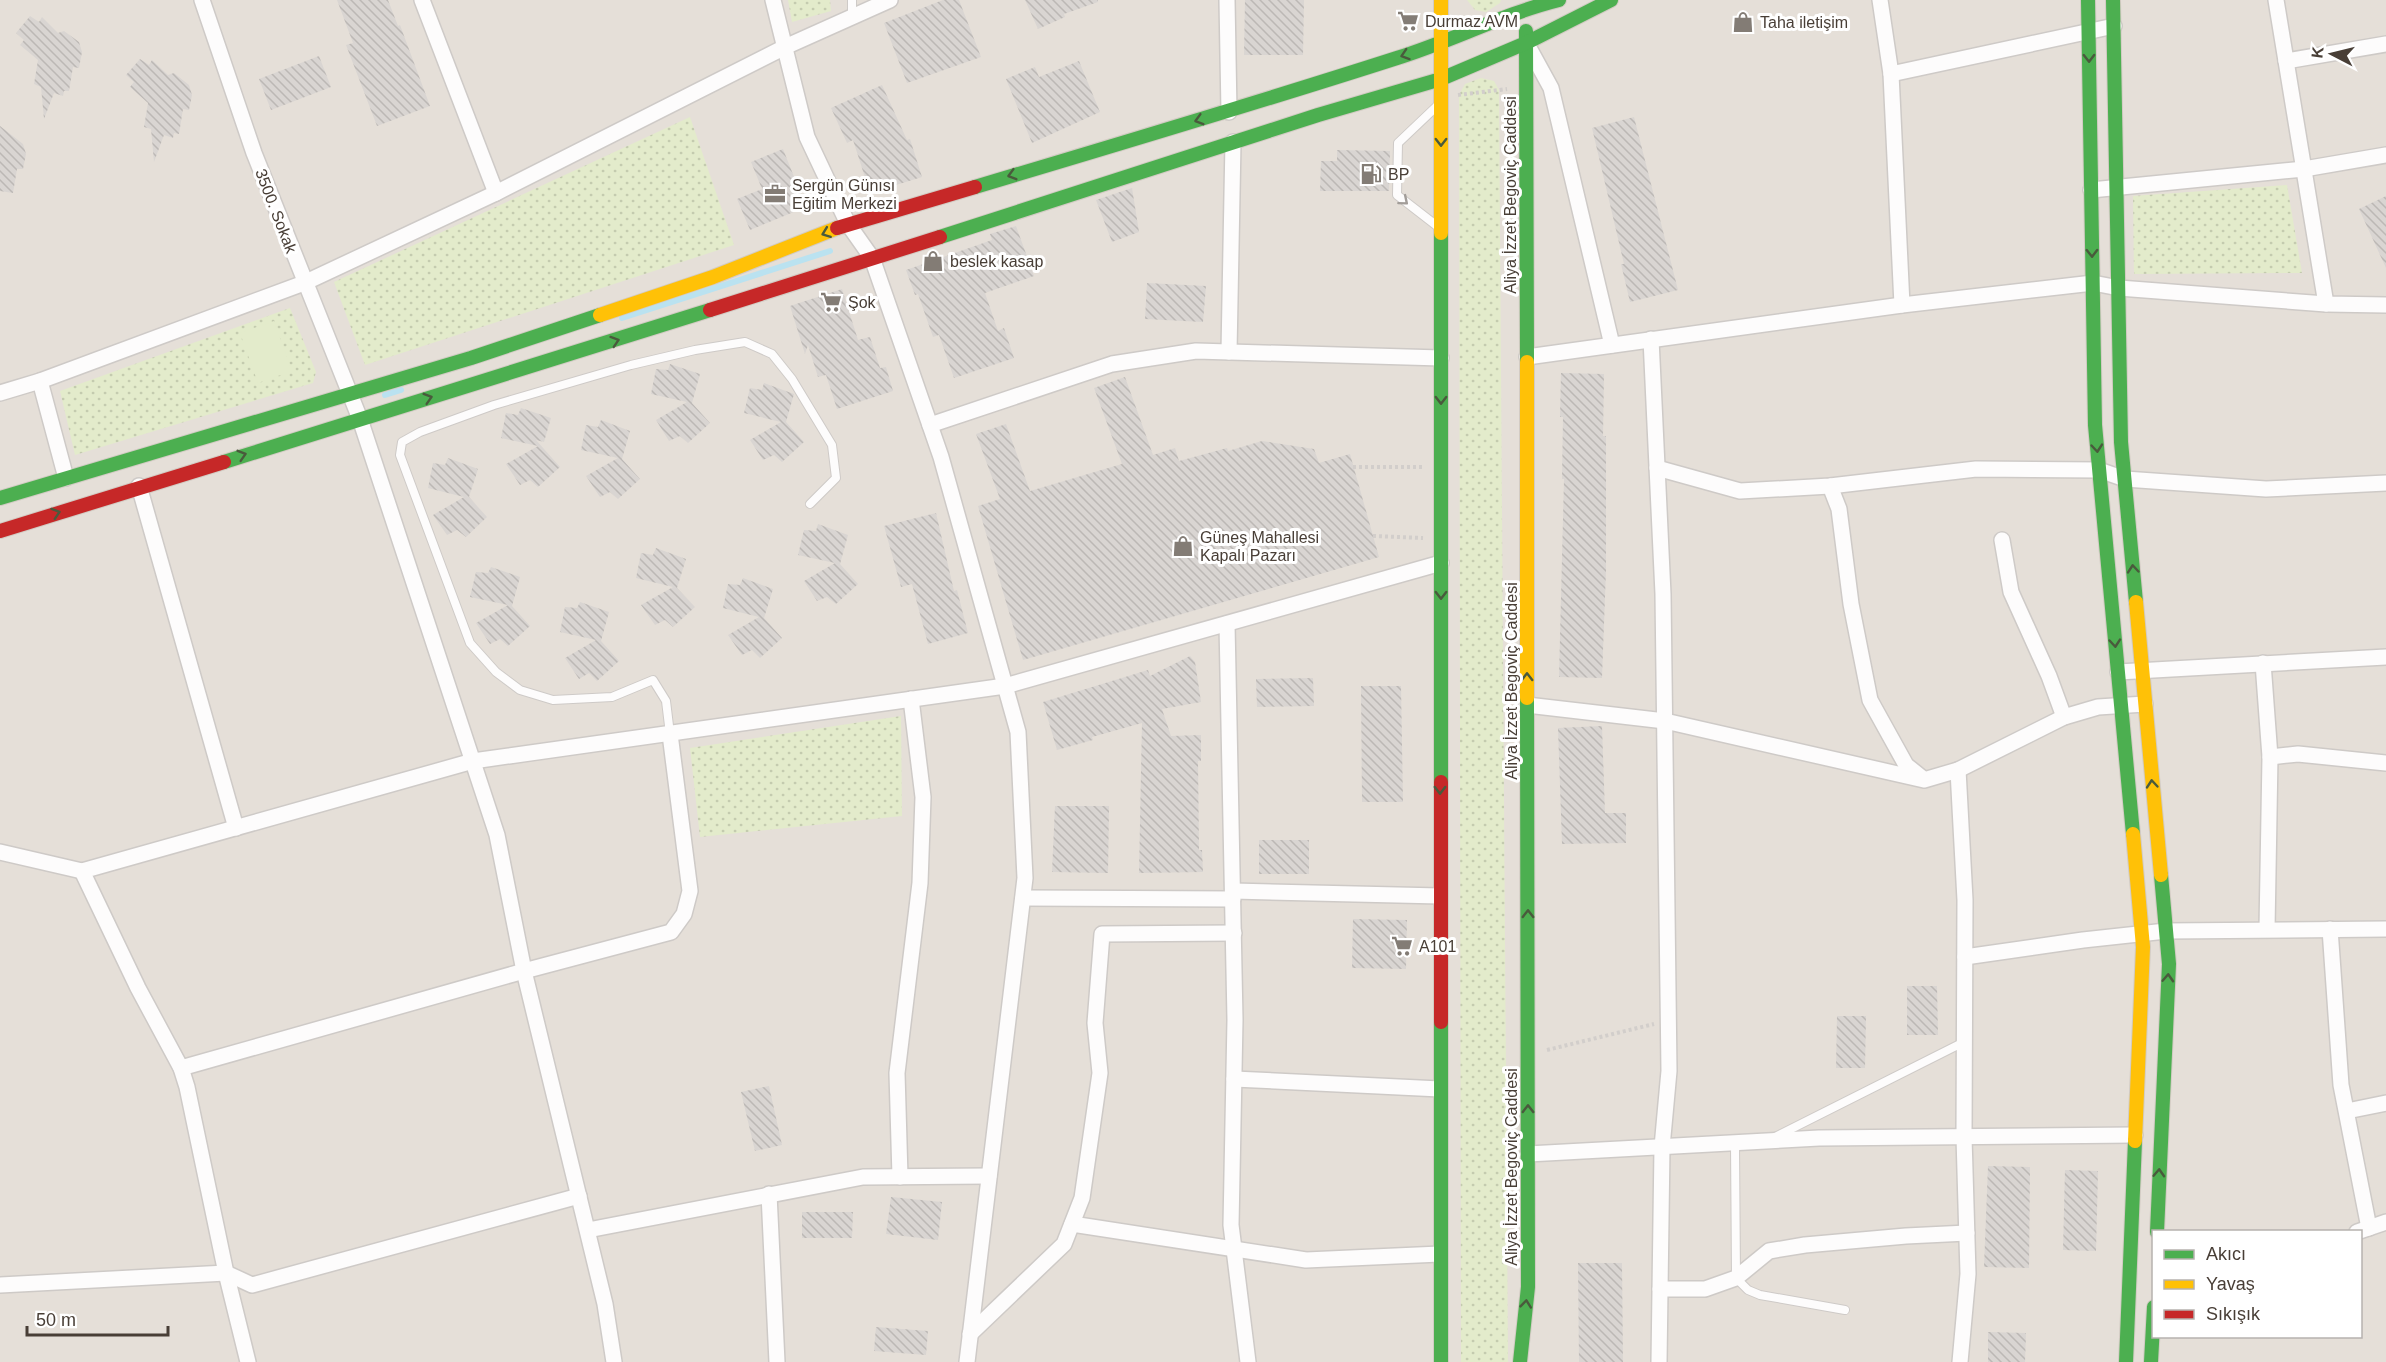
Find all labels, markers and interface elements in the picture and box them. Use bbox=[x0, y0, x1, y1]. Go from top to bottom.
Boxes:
supermarket icon: Durmaz AVM bbox=[1396, 9, 1420, 33]
shop icon: Taha iletişim bbox=[1731, 10, 1755, 34]
place label: Durmaz AVM bbox=[1425, 13, 1518, 30]
place label: Taha iletişim bbox=[1760, 14, 1848, 31]
north arrow bbox=[2302, 24, 2362, 84]
text: K bbox=[2308, 45, 2327, 59]
one-way arrow bbox=[1400, 48, 1411, 60]
one-way arrow bbox=[2083, 54, 2095, 63]
street label: Aliya İzzet Begoviç Caddesi bbox=[1501, 96, 1519, 294]
one-way arrow bbox=[1194, 113, 1205, 125]
one-way arrow bbox=[1435, 138, 1447, 147]
fuel station icon: BP bbox=[1359, 162, 1383, 186]
street label: 3500. Sokak bbox=[252, 166, 300, 257]
place label: BP bbox=[1388, 166, 1409, 183]
one-way arrow bbox=[1007, 168, 1018, 180]
place label: Sergün Günısı Eğitim Merkezi bbox=[792, 177, 897, 212]
office icon: Sergün Günısı Eğitim Merkezi bbox=[763, 182, 787, 206]
one-way arrow bbox=[1398, 193, 1409, 204]
one-way arrow bbox=[821, 225, 832, 238]
shop icon: beslek kasap bbox=[921, 249, 945, 273]
one-way arrow bbox=[2086, 249, 2099, 258]
place label: beslek kasap bbox=[950, 253, 1043, 270]
supermarket icon: Şok bbox=[819, 290, 843, 314]
place label: Şok bbox=[848, 294, 877, 311]
one-way arrow bbox=[609, 336, 620, 349]
one-way arrow bbox=[422, 393, 433, 405]
one-way arrow bbox=[1435, 396, 1447, 405]
one-way arrow bbox=[2090, 444, 2103, 453]
one-way arrow bbox=[236, 450, 247, 462]
one-way arrow bbox=[50, 508, 61, 520]
place label: Güneş Mahallesi Kapalı Pazarı bbox=[1200, 529, 1319, 564]
shop icon: Güneş Mahallesi Kapalı Pazarı bbox=[1171, 534, 1195, 558]
one-way arrow bbox=[2127, 564, 2140, 573]
street label: Aliya İzzet Begoviç Caddesi bbox=[1502, 582, 1520, 780]
one-way arrow bbox=[1435, 591, 1447, 600]
one-way arrow bbox=[2108, 638, 2121, 647]
one-way arrow bbox=[1521, 672, 1533, 681]
one-way arrow bbox=[2146, 779, 2159, 789]
one-way arrow bbox=[1434, 786, 1446, 795]
one-way arrow bbox=[1521, 909, 1534, 918]
supermarket icon: A101 bbox=[1390, 934, 1414, 958]
place label: A101 bbox=[1419, 938, 1456, 955]
one-way arrow bbox=[2162, 974, 2174, 983]
street label: Aliya İzzet Begoviç Caddesi bbox=[1502, 1068, 1520, 1266]
one-way arrow bbox=[1522, 1104, 1534, 1113]
one-way arrow bbox=[2153, 1169, 2166, 1178]
legend bbox=[2152, 1230, 2362, 1338]
text: Akıcı bbox=[2206, 1244, 2246, 1264]
text: Yavaş bbox=[2206, 1274, 2255, 1294]
scale bar bbox=[27, 1299, 168, 1337]
one-way arrow bbox=[1519, 1299, 1532, 1308]
text: Sıkışık bbox=[2206, 1304, 2261, 1324]
text: 50 m bbox=[36, 1310, 76, 1330]

